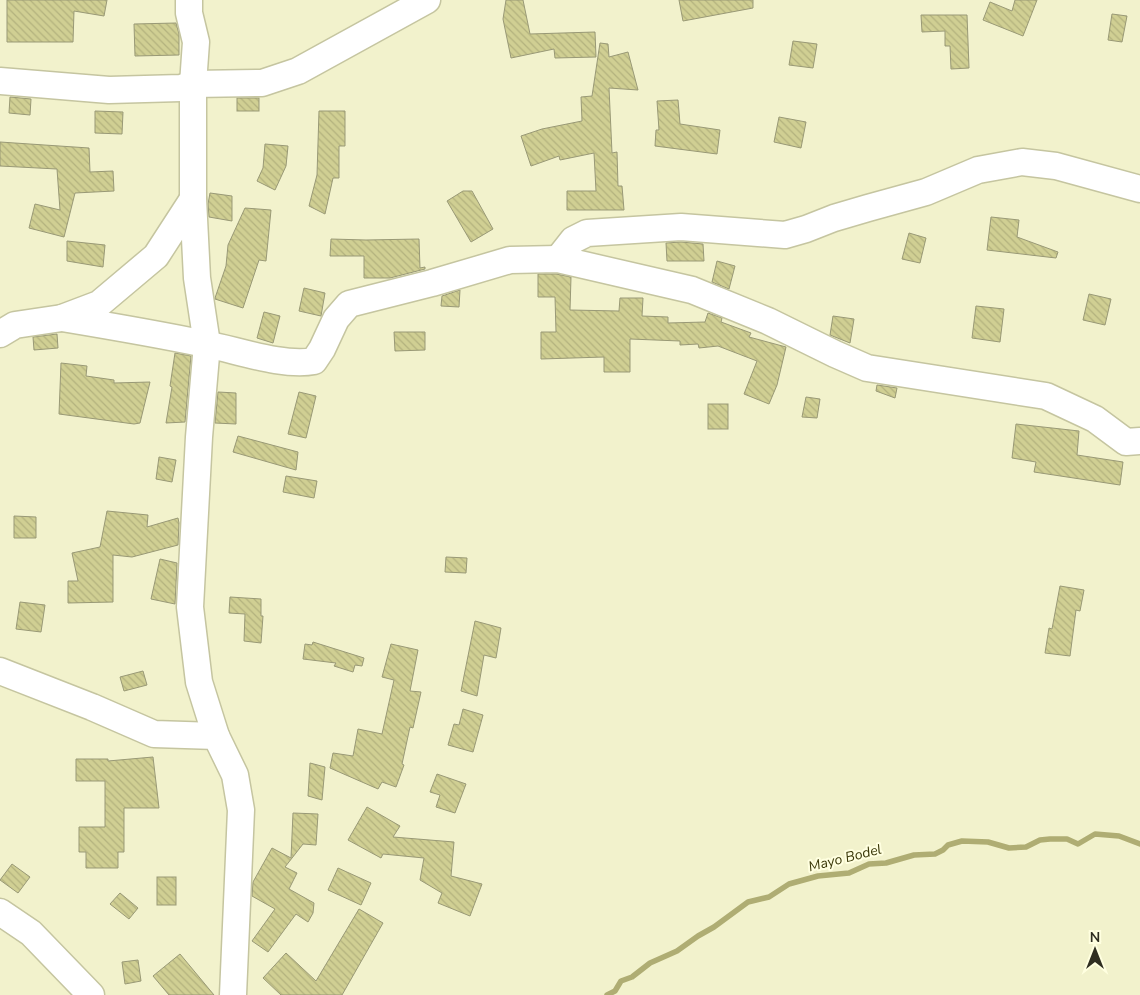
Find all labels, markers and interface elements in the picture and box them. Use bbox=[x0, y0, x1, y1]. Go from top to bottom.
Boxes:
water label: Mayo Bodel bbox=[806, 840, 884, 876]
north arrow bbox=[1070, 925, 1120, 975]
text: N bbox=[1090, 928, 1100, 947]

